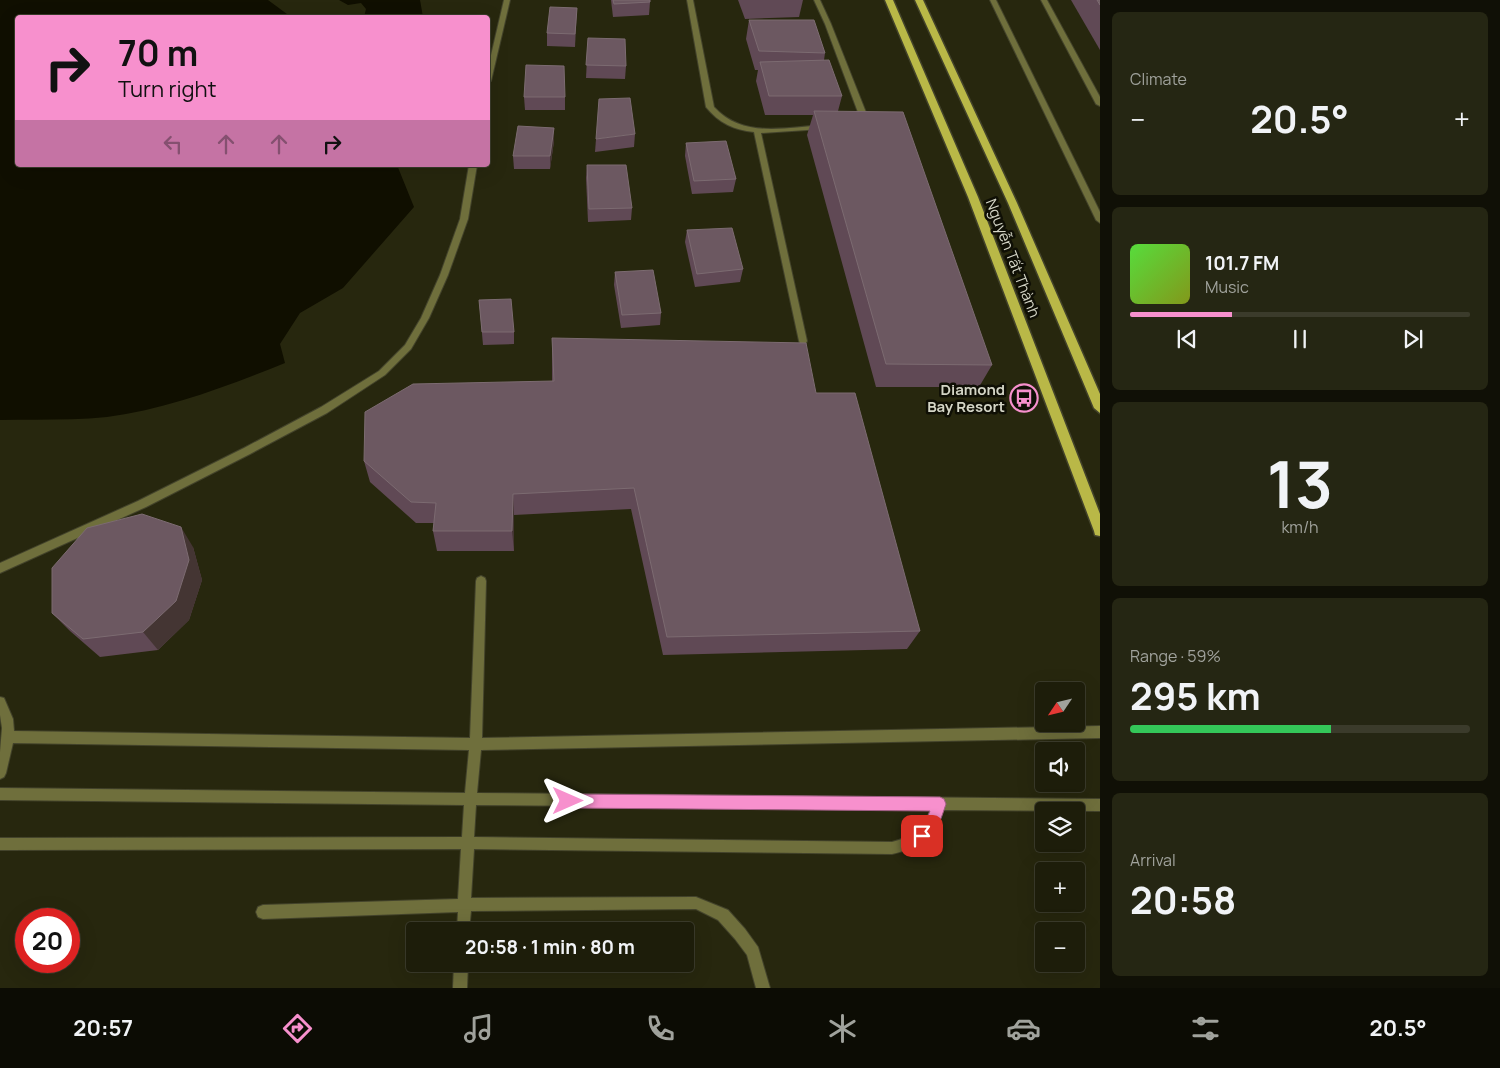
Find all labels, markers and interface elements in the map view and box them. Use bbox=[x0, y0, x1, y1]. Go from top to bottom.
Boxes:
text: 70 m bbox=[118, 29, 198, 77]
icon: right bbox=[35, 35, 100, 100]
text: Climate bbox=[1130, 68, 1187, 90]
text: Turn right bbox=[118, 74, 216, 104]
text: 20.5° bbox=[1250, 92, 1349, 144]
text: − bbox=[1130, 100, 1145, 138]
text: + bbox=[1454, 100, 1470, 138]
icon: left bbox=[159, 130, 187, 158]
icon: ahead bbox=[212, 130, 240, 158]
icon: ahead bbox=[265, 130, 293, 158]
icon: right bbox=[318, 130, 346, 158]
street label: Nguyễn Tất Thành bbox=[981, 196, 1045, 320]
text: 101.7 FM bbox=[1205, 250, 1279, 276]
text: Music bbox=[1205, 276, 1249, 298]
icon: previous bbox=[1173, 325, 1201, 353]
icon: pause bbox=[1286, 325, 1314, 353]
icon: next bbox=[1399, 325, 1427, 353]
place label: Diamond Bay Resort bbox=[927, 379, 1005, 417]
bus stop icon: Diamond Bay Resort bbox=[1009, 383, 1039, 413]
text: 13 bbox=[1267, 439, 1333, 528]
text: km/h bbox=[1281, 516, 1319, 538]
text: Range · 59% bbox=[1130, 645, 1221, 667]
text: 295 km bbox=[1130, 669, 1261, 721]
north arrow bbox=[1035, 682, 1085, 732]
map controls bbox=[1035, 682, 1085, 972]
button: sound bbox=[1035, 742, 1085, 792]
position arrow bbox=[541, 774, 593, 826]
button: layers bbox=[1035, 802, 1085, 852]
pin bbox=[901, 815, 943, 857]
icon: arrive bbox=[908, 822, 936, 850]
text: Arrival bbox=[1130, 849, 1176, 871]
button: + bbox=[1035, 862, 1085, 912]
text: 20:58 bbox=[1130, 873, 1236, 925]
speed limit sign: 20 bbox=[15, 908, 80, 973]
button: − bbox=[1035, 922, 1085, 972]
text: 20:58 · 1 min · 80 m bbox=[465, 934, 635, 960]
icon: directions bbox=[280, 1011, 315, 1046]
icon: music bbox=[461, 1011, 496, 1046]
icon: phone bbox=[643, 1011, 678, 1046]
icon: climate bbox=[825, 1011, 860, 1046]
icon: car bbox=[1006, 1011, 1041, 1046]
icon: filters bbox=[1188, 1011, 1223, 1046]
text: 20:57 bbox=[73, 1013, 133, 1043]
text: 20.5° bbox=[1370, 1013, 1427, 1043]

